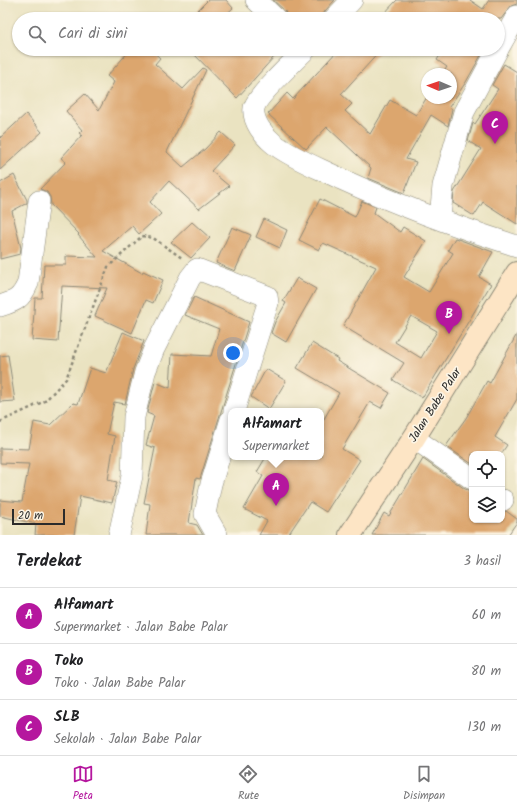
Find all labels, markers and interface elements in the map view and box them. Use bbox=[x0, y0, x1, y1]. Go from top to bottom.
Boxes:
search box bbox=[12, 12, 505, 56]
text: Cari di sini bbox=[58, 22, 127, 46]
icon: search bbox=[26, 23, 48, 45]
north arrow bbox=[421, 68, 457, 104]
pin: C bbox=[482, 111, 508, 144]
pin: B bbox=[436, 301, 462, 334]
your location bbox=[223, 343, 243, 363]
street label: Jalan Babe Palar bbox=[404, 363, 467, 446]
popup bbox=[228, 408, 324, 460]
text: Alfamart bbox=[242, 412, 302, 436]
text: Supermarket bbox=[242, 436, 310, 457]
map controls bbox=[469, 451, 505, 523]
button: locate bbox=[469, 451, 505, 487]
pin: A bbox=[263, 473, 289, 506]
button: layers bbox=[469, 487, 505, 523]
scale bar bbox=[12, 507, 65, 526]
text: 20 m bbox=[18, 507, 43, 525]
text: Terdekat bbox=[16, 548, 82, 575]
text: 3 hasil bbox=[463, 551, 501, 572]
text: Alfamart bbox=[54, 593, 114, 617]
text: A bbox=[25, 605, 33, 626]
text: 60 m bbox=[472, 605, 501, 626]
text: Supermarket · Jalan Babe Palar bbox=[54, 617, 227, 638]
text: Toko bbox=[54, 649, 83, 673]
text: B bbox=[25, 661, 33, 682]
text: 80 m bbox=[471, 661, 501, 682]
text: Toko · Jalan Babe Palar bbox=[54, 673, 185, 694]
text: SLB bbox=[54, 705, 80, 729]
text: C bbox=[25, 717, 33, 738]
text: 130 m bbox=[467, 717, 501, 738]
text: Sekolah · Jalan Babe Palar bbox=[54, 729, 201, 750]
tab: Peta bbox=[72, 763, 94, 805]
tab: Rute bbox=[237, 763, 259, 805]
tab: Disimpan bbox=[403, 763, 445, 805]

